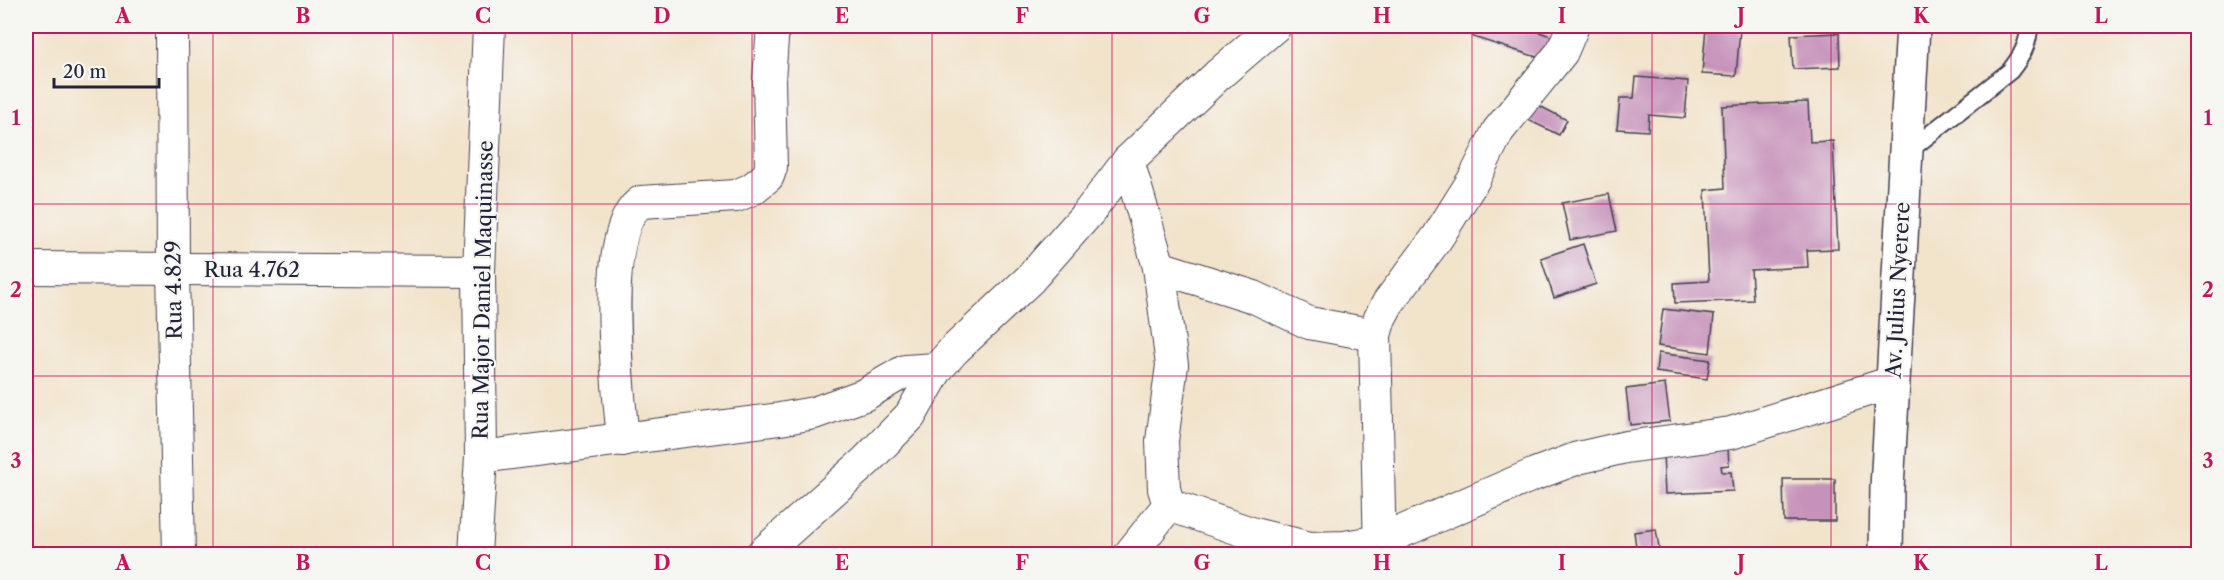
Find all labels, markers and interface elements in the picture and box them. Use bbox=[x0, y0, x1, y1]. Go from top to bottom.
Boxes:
text: A bbox=[114, 4, 131, 28]
text: B bbox=[296, 4, 311, 28]
text: C bbox=[475, 4, 491, 28]
text: D bbox=[653, 4, 671, 28]
text: E bbox=[835, 4, 849, 28]
text: F bbox=[1015, 4, 1029, 28]
text: G bbox=[1194, 4, 1211, 28]
text: H bbox=[1373, 4, 1391, 28]
text: I bbox=[1558, 4, 1566, 28]
text: J bbox=[1733, 4, 1745, 28]
text: K bbox=[1913, 4, 1930, 28]
text: L bbox=[2094, 4, 2108, 28]
scale bar bbox=[54, 51, 159, 89]
text: 20 m bbox=[63, 61, 107, 83]
text: 1 bbox=[12, 106, 21, 130]
text: 1 bbox=[2204, 106, 2213, 130]
street label: Rua Major Daniel Maquinasse bbox=[467, 140, 498, 440]
street label: Av. Julius Nyerere bbox=[1880, 201, 1915, 380]
street label: Rua 4.829 bbox=[160, 240, 187, 340]
street label: Rua 4.762 bbox=[204, 257, 300, 282]
text: 2 bbox=[10, 278, 22, 302]
text: 2 bbox=[2202, 278, 2214, 302]
text: 3 bbox=[10, 449, 22, 473]
text: 3 bbox=[2202, 449, 2214, 473]
text: A bbox=[114, 551, 131, 575]
text: B bbox=[296, 551, 311, 575]
text: C bbox=[475, 551, 491, 575]
text: D bbox=[653, 551, 671, 575]
text: E bbox=[835, 551, 849, 575]
text: F bbox=[1015, 551, 1029, 575]
text: G bbox=[1194, 551, 1211, 575]
text: H bbox=[1373, 551, 1391, 575]
text: I bbox=[1558, 551, 1566, 575]
text: J bbox=[1733, 551, 1745, 575]
text: K bbox=[1913, 551, 1930, 575]
text: L bbox=[2094, 551, 2108, 575]

